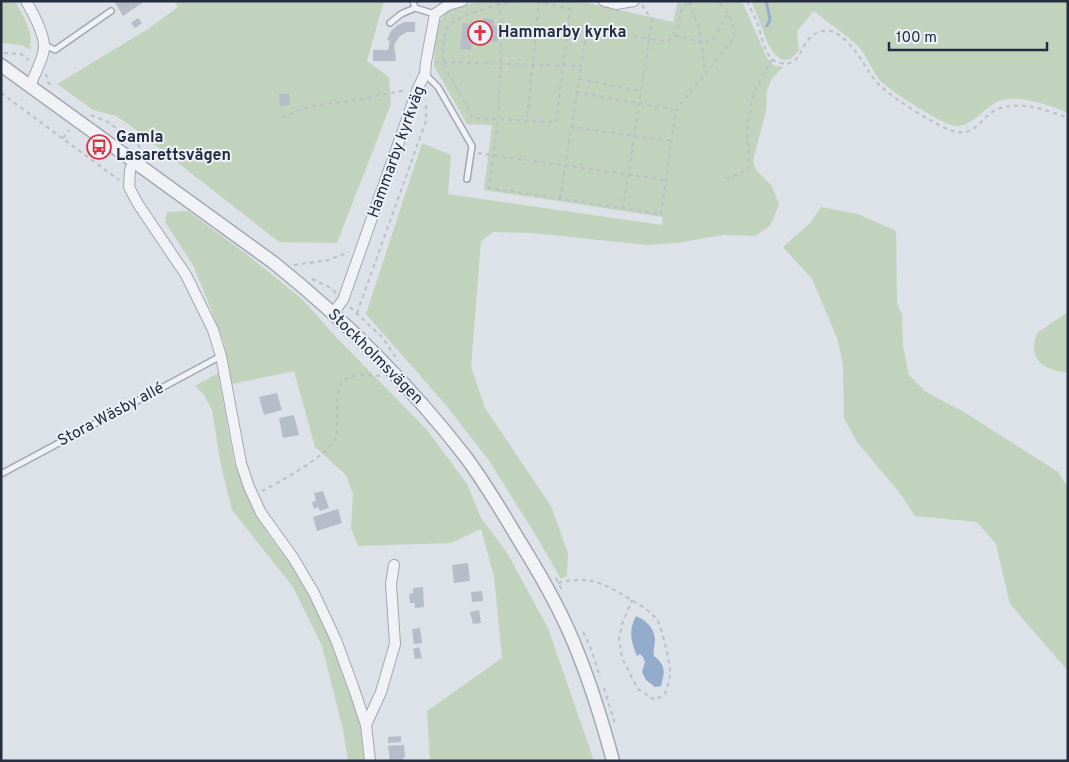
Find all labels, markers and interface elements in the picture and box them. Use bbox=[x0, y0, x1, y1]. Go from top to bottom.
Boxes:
church icon: Hammarby kyrka bbox=[467, 20, 493, 46]
scale bar bbox=[889, 20, 1046, 52]
place label: Hammarby kyrka bbox=[498, 23, 626, 43]
text: 100 m bbox=[896, 29, 937, 48]
street label: Hammarby kyrkväg bbox=[364, 83, 430, 221]
place label: Gamla Lasarettsvägen bbox=[116, 128, 231, 166]
bus stop icon: Gamla Lasarettsvägen bbox=[86, 134, 112, 160]
street label: Stockholmsvägen bbox=[323, 305, 427, 409]
street label: Stora Wäsby allé bbox=[54, 379, 168, 451]

